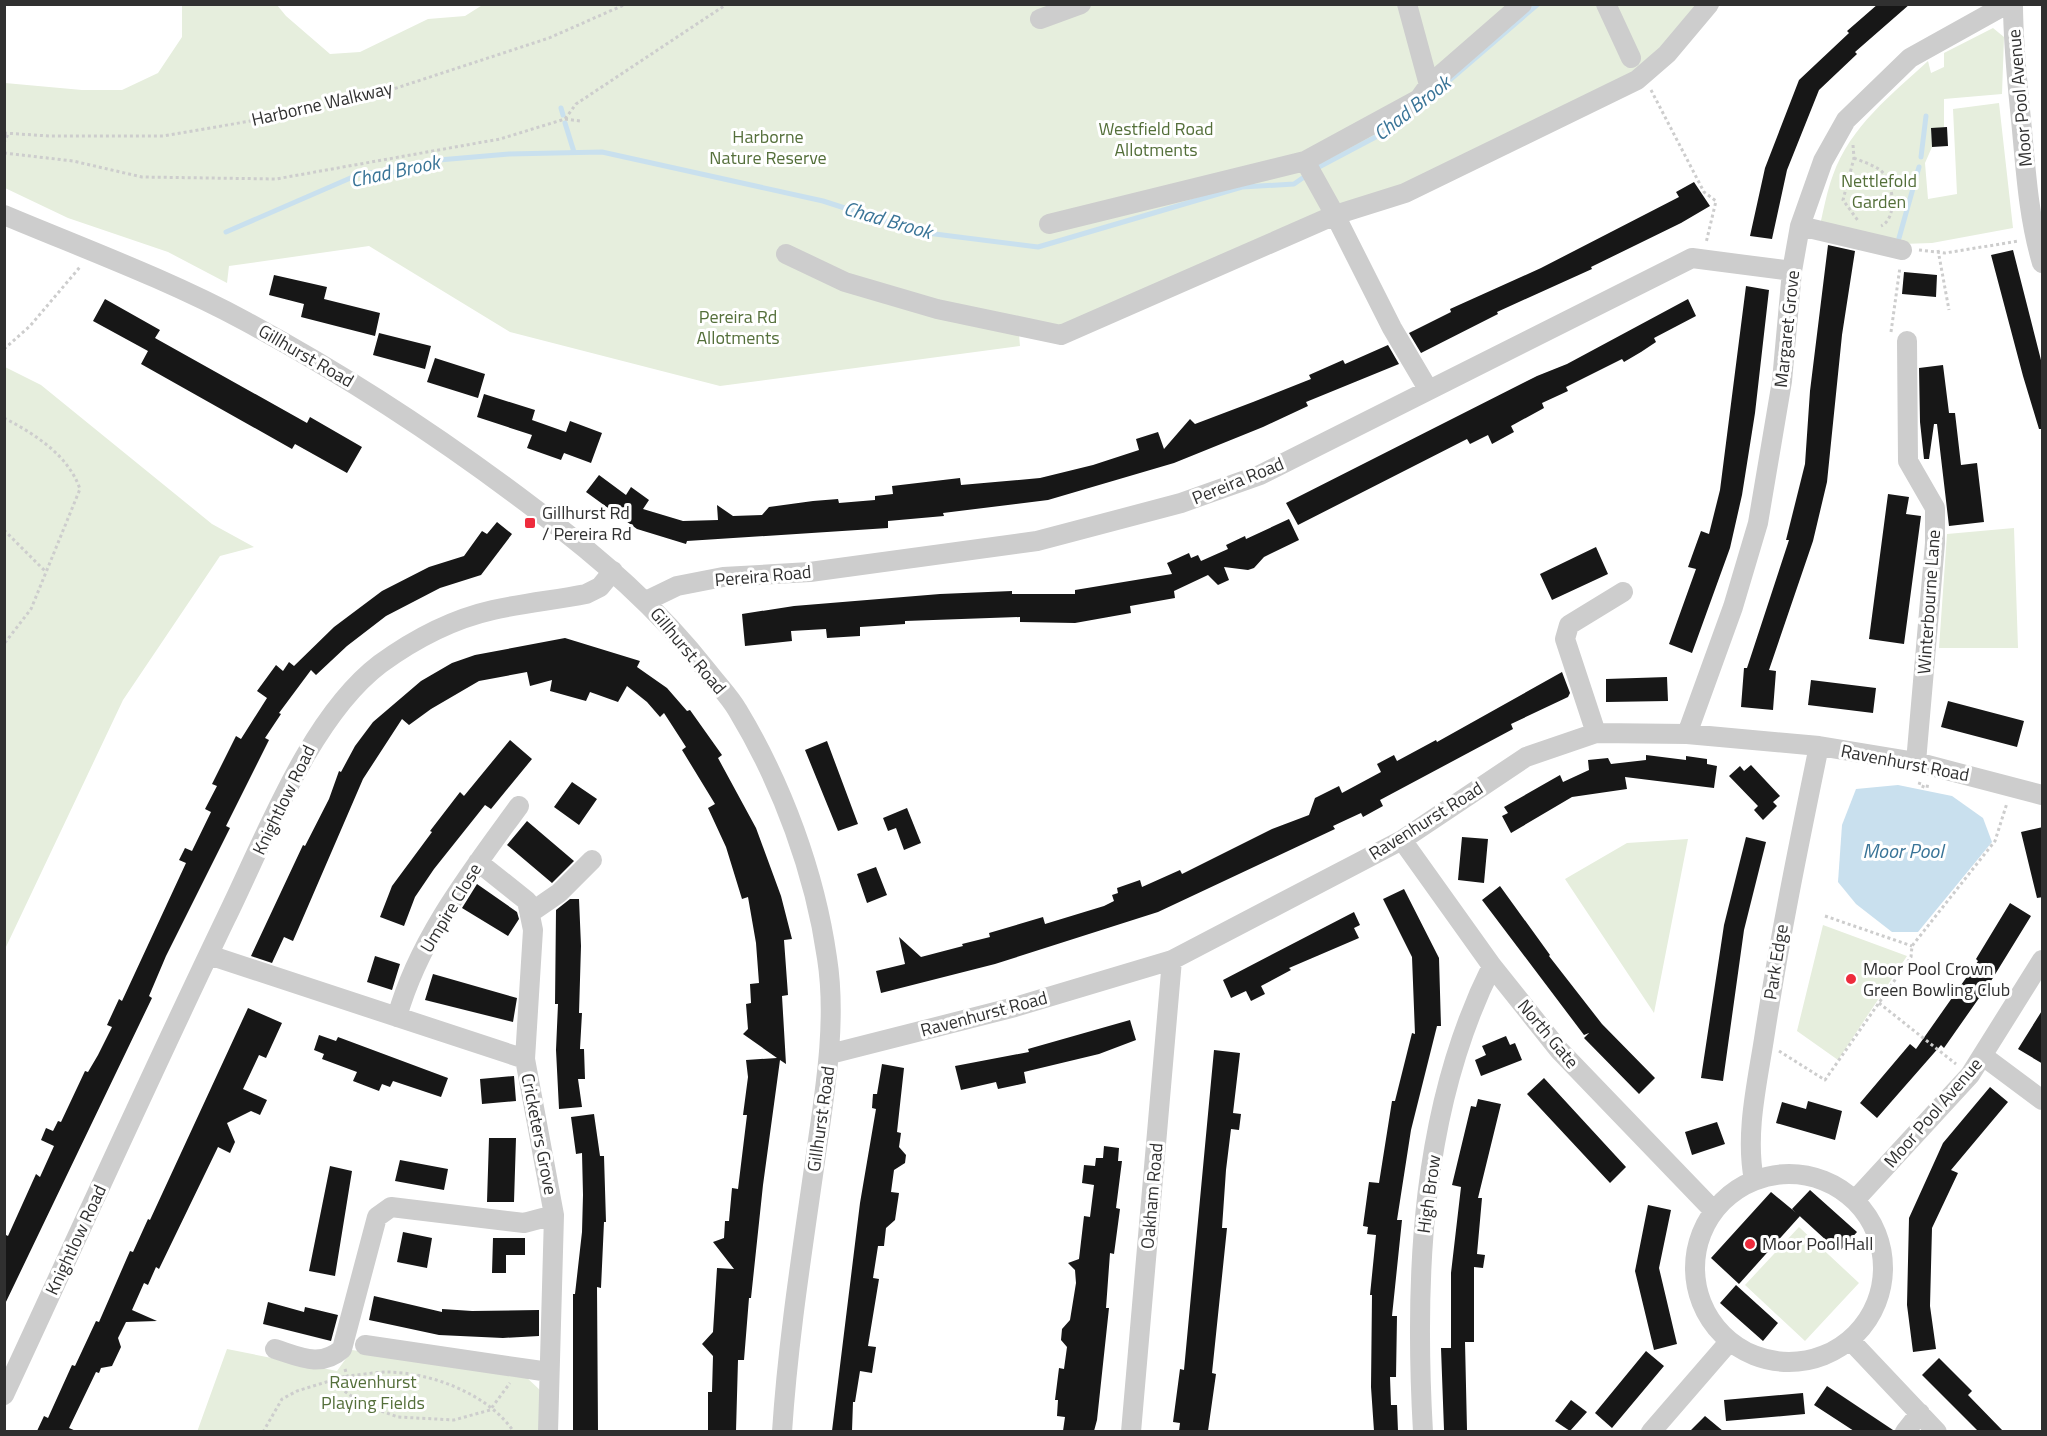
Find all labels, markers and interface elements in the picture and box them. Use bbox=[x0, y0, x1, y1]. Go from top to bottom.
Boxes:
street label: Moor Pool Avenue bbox=[2000, 28, 2039, 168]
water label: Chad Brook bbox=[1366, 66, 1459, 148]
street label: Harborne Walkway bbox=[249, 74, 395, 133]
park label: Westfield Road Allotments bbox=[1099, 115, 1213, 163]
park label: Harborne Nature Reserve bbox=[709, 123, 827, 171]
water label: Chad Brook bbox=[347, 145, 445, 195]
park label: Nettlefold Garden bbox=[1841, 167, 1917, 215]
water label: Chad Brook bbox=[840, 192, 938, 247]
street label: Margaret Grove bbox=[1767, 269, 1806, 389]
park label: Pereira Rd Allotments bbox=[696, 303, 780, 351]
street label: Gillhurst Road bbox=[253, 317, 359, 394]
street label: Pereira Road bbox=[1188, 450, 1288, 511]
place label: Gillhurst Rd / Pereira Rd bbox=[542, 499, 632, 547]
marker: Gillhurst Rd / Pereira Rd bbox=[523, 516, 537, 530]
street label: Winterbourne Lane bbox=[1910, 529, 1947, 675]
street label: Pereira Road bbox=[713, 558, 812, 593]
street label: Gillhurst Road bbox=[644, 601, 733, 700]
street label: Ravenhurst Road bbox=[1839, 737, 1972, 788]
street label: Knightlow Road bbox=[245, 740, 322, 859]
street label: Ravenhurst Road bbox=[1363, 775, 1488, 867]
water label: Moor Pool bbox=[1863, 835, 1946, 866]
street label: Umpire Close bbox=[413, 858, 488, 958]
street label: Park Edge bbox=[1756, 922, 1795, 1002]
place label: Moor Pool Crown Green Bowling Club bbox=[1863, 955, 2010, 1003]
marker: Moor Pool Crown Green Bowling Club bbox=[1844, 972, 1858, 986]
street label: Ravenhurst Road bbox=[917, 984, 1050, 1043]
street label: North Gate bbox=[1511, 993, 1585, 1074]
street label: Moor Pool Avenue bbox=[1877, 1052, 1988, 1174]
street label: Gillhurst Road bbox=[800, 1064, 841, 1174]
street label: Cricketers Grove bbox=[514, 1071, 564, 1197]
street label: Oakham Road bbox=[1133, 1142, 1170, 1250]
street label: High Brow bbox=[1410, 1153, 1447, 1235]
street label: Knightlow Road bbox=[38, 1180, 113, 1300]
place label: Moor Pool Hall bbox=[1762, 1230, 1873, 1257]
marker: Moor Pool Hall bbox=[1743, 1237, 1757, 1251]
park label: Ravenhurst Playing Fields bbox=[321, 1368, 425, 1416]

